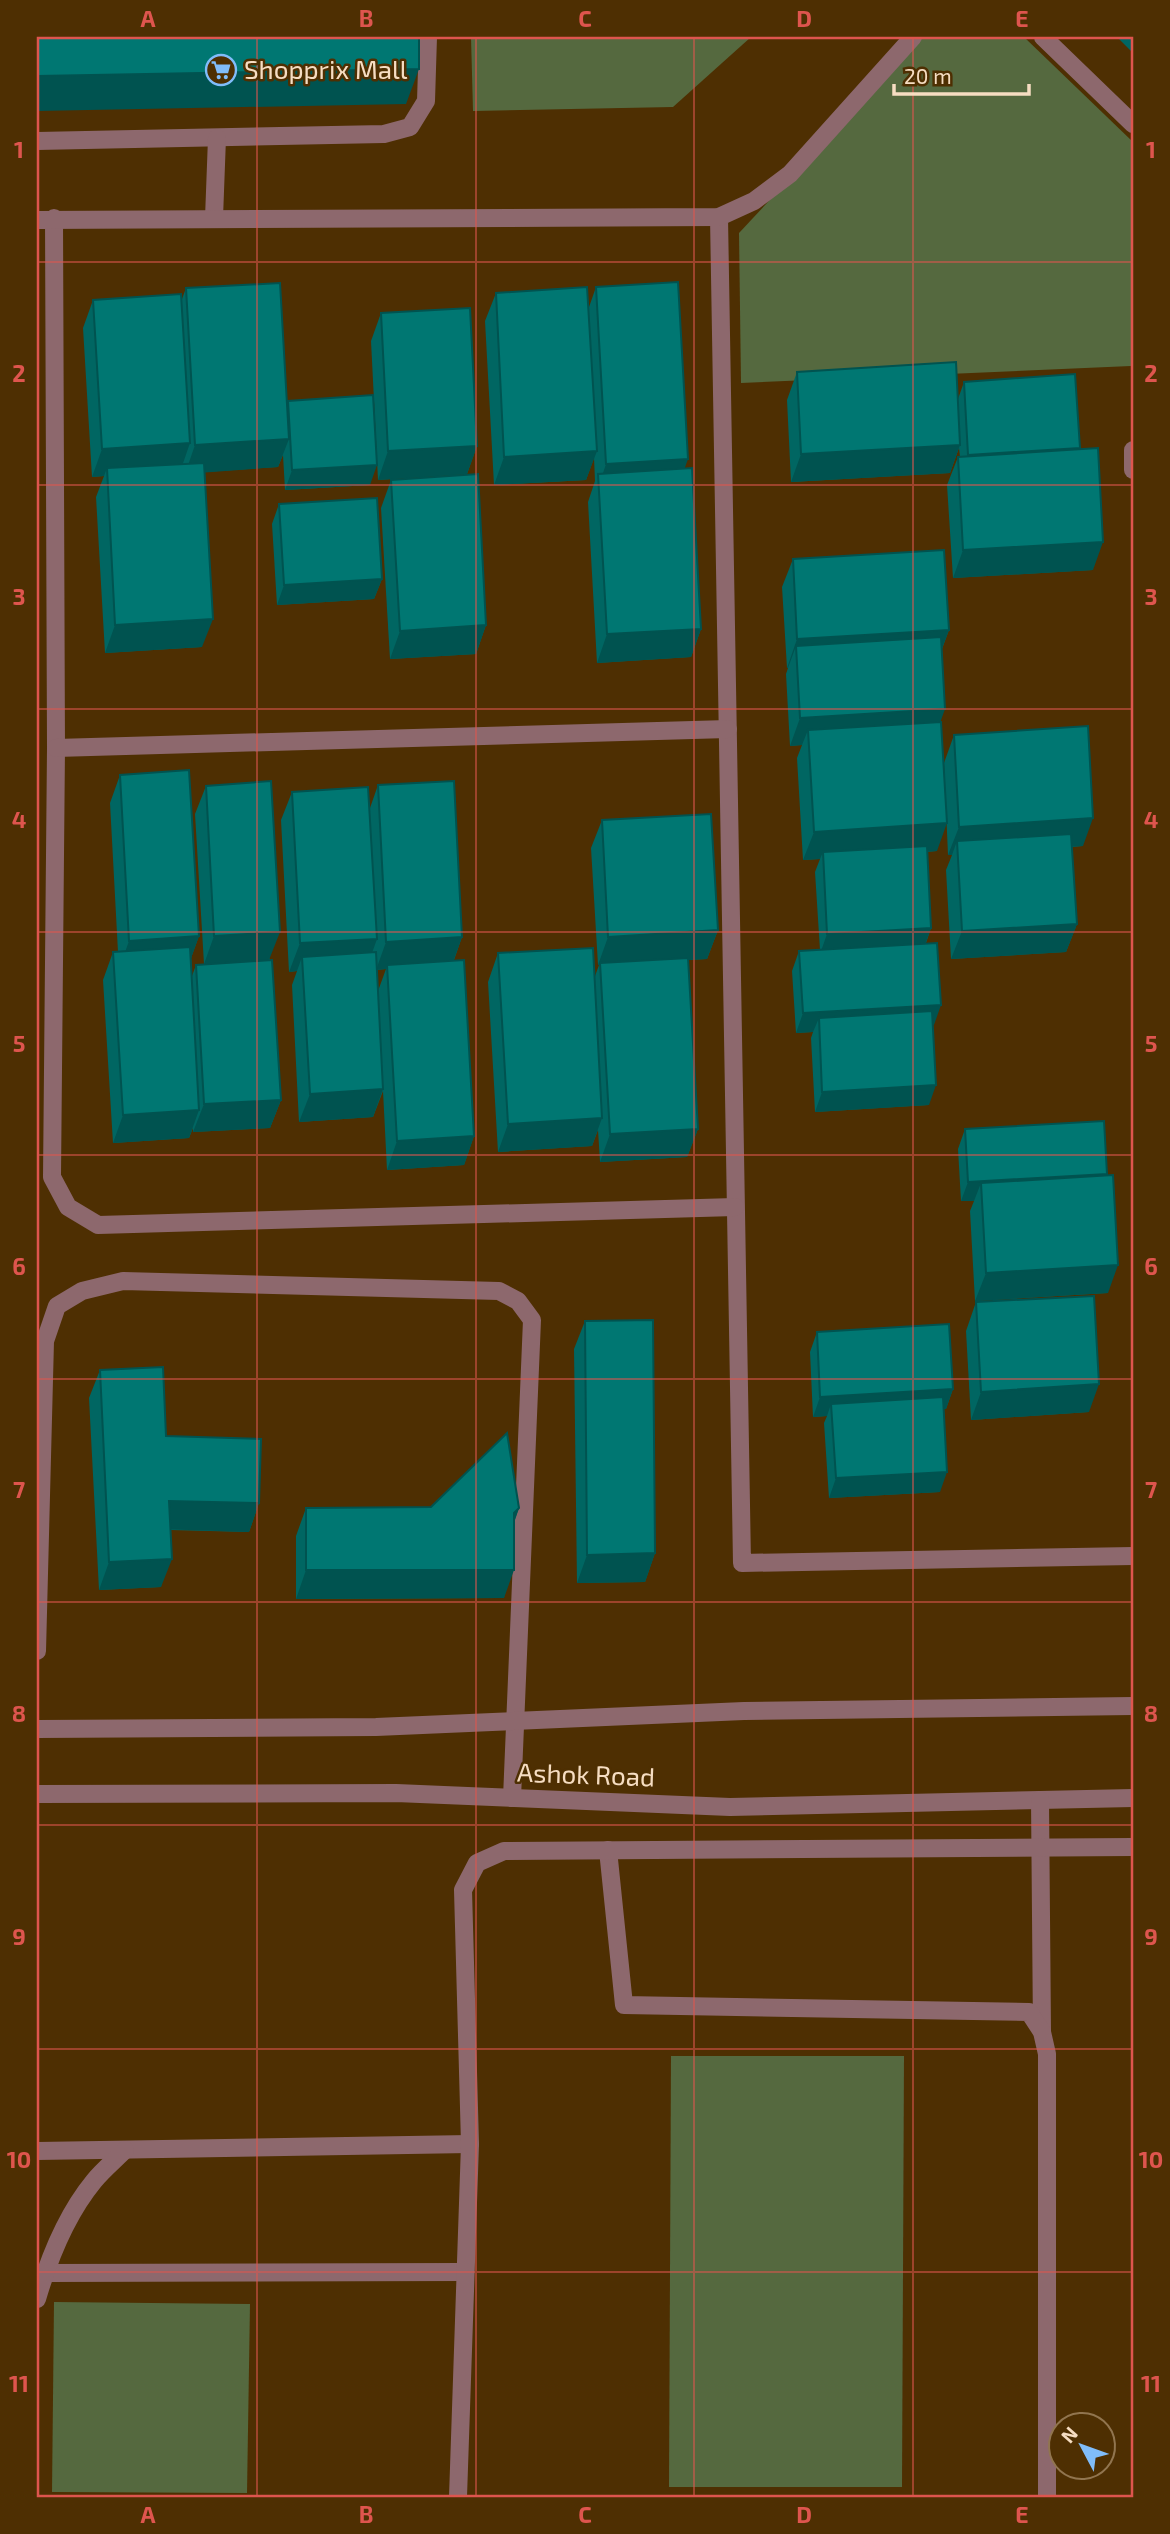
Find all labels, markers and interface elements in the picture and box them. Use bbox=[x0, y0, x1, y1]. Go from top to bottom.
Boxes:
text: A bbox=[140, 4, 156, 32]
text: B bbox=[359, 4, 373, 32]
text: C bbox=[578, 4, 592, 32]
text: D bbox=[796, 4, 812, 32]
text: E bbox=[1015, 4, 1029, 32]
scale bar bbox=[894, 52, 1028, 96]
supermarket icon: Shopprix Mall bbox=[204, 53, 238, 87]
place label: Shopprix Mall bbox=[244, 53, 408, 84]
text: 20 m bbox=[904, 63, 952, 88]
text: 1 bbox=[14, 135, 24, 163]
text: 1 bbox=[1146, 135, 1156, 163]
text: 2 bbox=[12, 359, 26, 387]
text: 2 bbox=[1144, 359, 1158, 387]
text: 3 bbox=[12, 582, 26, 610]
text: 3 bbox=[1144, 582, 1158, 610]
text: 4 bbox=[12, 805, 26, 833]
text: 4 bbox=[1144, 805, 1158, 833]
text: 5 bbox=[13, 1029, 25, 1057]
text: 5 bbox=[1145, 1029, 1157, 1057]
text: 6 bbox=[12, 1252, 26, 1280]
text: 6 bbox=[1144, 1252, 1158, 1280]
text: 7 bbox=[13, 1475, 25, 1503]
text: 7 bbox=[1145, 1475, 1157, 1503]
text: 8 bbox=[12, 1699, 26, 1727]
text: 8 bbox=[1144, 1699, 1158, 1727]
street label: Ashok Road bbox=[517, 1756, 656, 1791]
text: 9 bbox=[12, 1922, 26, 1950]
text: 9 bbox=[1144, 1922, 1158, 1950]
text: 10 bbox=[7, 2145, 31, 2173]
text: 10 bbox=[1139, 2145, 1163, 2173]
text: 11 bbox=[9, 2369, 29, 2397]
text: 11 bbox=[1141, 2369, 1161, 2397]
north arrow bbox=[1048, 2412, 1118, 2482]
text: N bbox=[1056, 2422, 1082, 2447]
text: A bbox=[140, 2500, 156, 2528]
text: B bbox=[359, 2500, 373, 2528]
text: C bbox=[578, 2500, 592, 2528]
text: D bbox=[796, 2500, 812, 2528]
text: E bbox=[1015, 2500, 1029, 2528]

